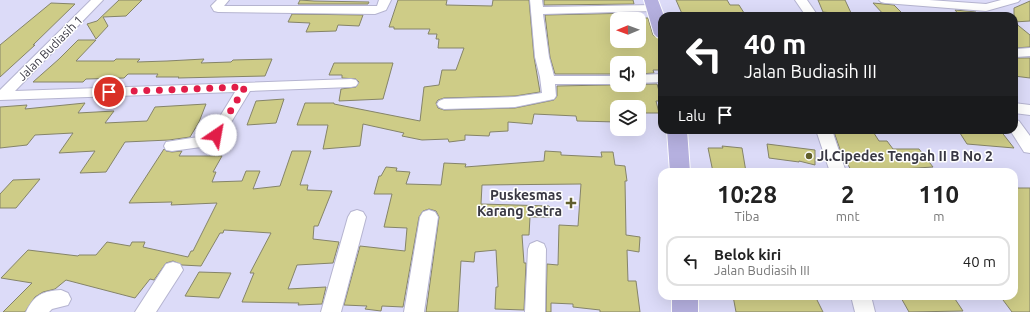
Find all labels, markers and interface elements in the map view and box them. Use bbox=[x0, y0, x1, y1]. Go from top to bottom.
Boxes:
north arrow bbox=[610, 12, 646, 48]
map controls bbox=[610, 12, 646, 136]
street label: Jalan Budiasih 1 bbox=[15, 13, 85, 83]
icon: left bbox=[678, 28, 730, 80]
text: 40 m bbox=[744, 28, 806, 59]
button: sound bbox=[610, 56, 646, 92]
text: Jalan Budiasih III bbox=[744, 61, 877, 81]
pin bbox=[92, 75, 126, 109]
icon: arrive bbox=[98, 81, 120, 103]
button: layers bbox=[610, 100, 646, 136]
icon: arrive bbox=[714, 104, 736, 126]
text: Lalu bbox=[678, 107, 706, 124]
position arrow bbox=[195, 114, 237, 156]
place label: Jl.Cipedes Tengah II B No 2 bbox=[817, 148, 993, 164]
marker: Jl.Cipedes Tengah II B No 2 bbox=[804, 151, 814, 161]
text: 10:28 bbox=[717, 181, 777, 208]
text: 2 bbox=[841, 181, 855, 208]
text: 110 bbox=[919, 181, 959, 208]
place label: Puskesmas Karang Setra bbox=[477, 187, 562, 219]
marker: Puskesmas Karang Setra bbox=[565, 197, 577, 209]
text: Tiba bbox=[734, 209, 759, 223]
text: mnt bbox=[836, 209, 860, 223]
text: m bbox=[933, 209, 944, 223]
text: Belok kiri bbox=[714, 246, 781, 263]
icon: left bbox=[680, 250, 702, 272]
text: 40 m bbox=[963, 253, 996, 270]
text: Jalan Budiasih III bbox=[714, 263, 810, 277]

